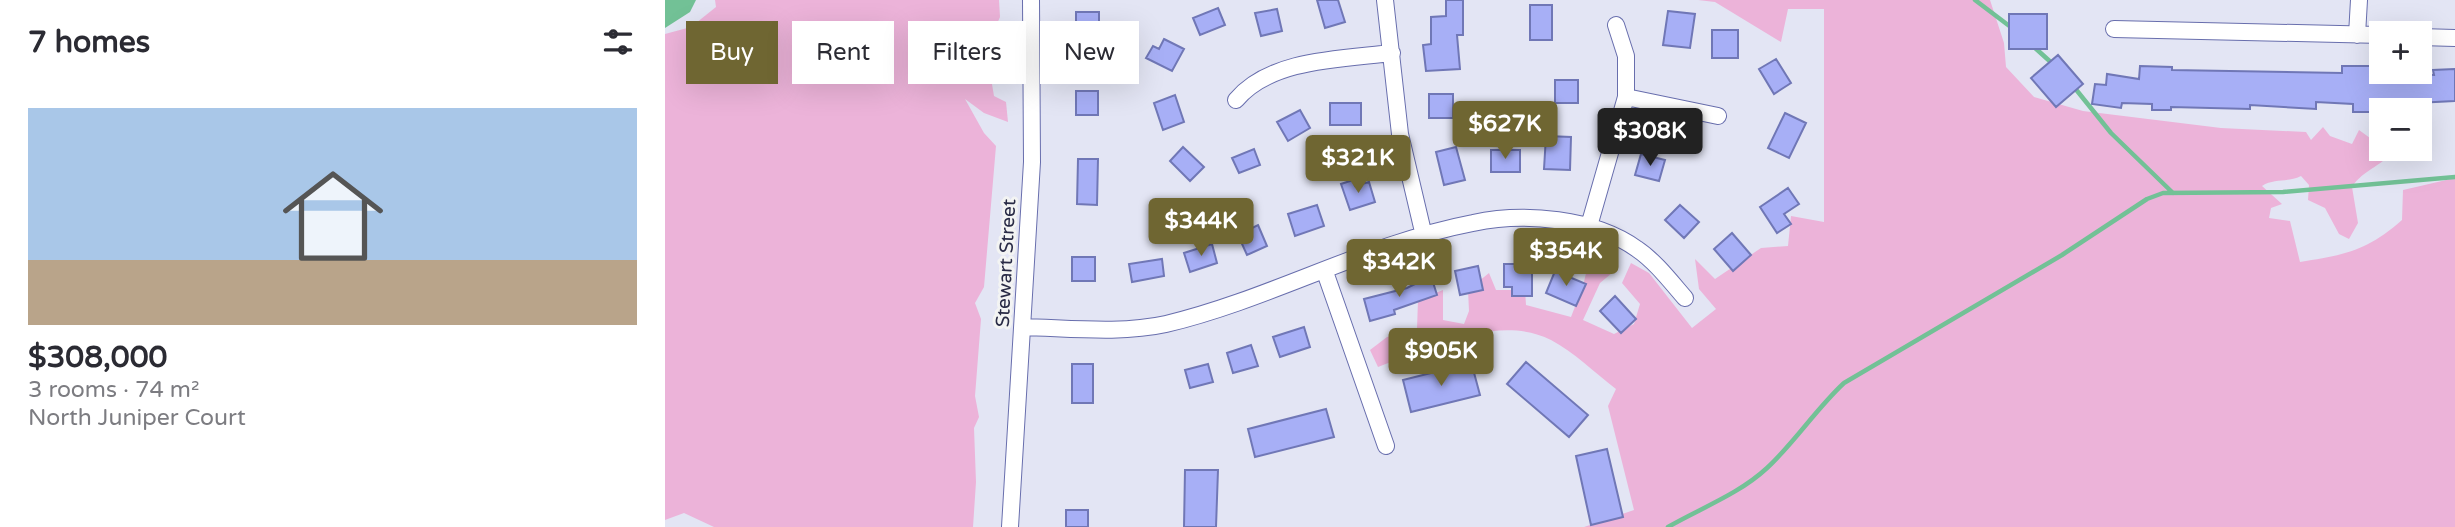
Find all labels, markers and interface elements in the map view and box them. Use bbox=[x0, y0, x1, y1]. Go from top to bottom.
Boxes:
chip: Buy bbox=[686, 21, 778, 84]
chip: Rent bbox=[792, 21, 894, 84]
chip: Filters bbox=[908, 21, 1026, 84]
chip: New bbox=[1040, 21, 1139, 84]
map controls bbox=[2369, 21, 2432, 161]
button: + bbox=[2369, 21, 2432, 84]
icon: filters bbox=[599, 23, 637, 61]
text: 7 homes bbox=[28, 24, 150, 61]
button: − bbox=[2369, 98, 2432, 161]
pin: $627K bbox=[1456, 102, 1554, 161]
pin: $308K bbox=[1601, 108, 1699, 168]
text: $627K bbox=[1469, 110, 1541, 138]
text: $308K bbox=[1614, 117, 1686, 145]
pin: $321K bbox=[1309, 136, 1407, 195]
text: $321K bbox=[1322, 144, 1394, 172]
icon: home bbox=[270, 153, 396, 279]
street label: Stewart Street bbox=[992, 198, 1020, 328]
pin: $344K bbox=[1152, 198, 1250, 258]
text: $344K bbox=[1165, 207, 1237, 235]
pin: $354K bbox=[1517, 229, 1615, 288]
text: $354K bbox=[1530, 237, 1602, 265]
pin: $342K bbox=[1350, 240, 1448, 299]
text: $342K bbox=[1363, 248, 1435, 276]
pin: $905K bbox=[1392, 328, 1490, 388]
text: $905K bbox=[1405, 337, 1477, 365]
text: $308,000 bbox=[28, 339, 167, 376]
text: 3 rooms · 74 m² bbox=[28, 376, 199, 404]
text: North Juniper Court bbox=[28, 404, 246, 432]

